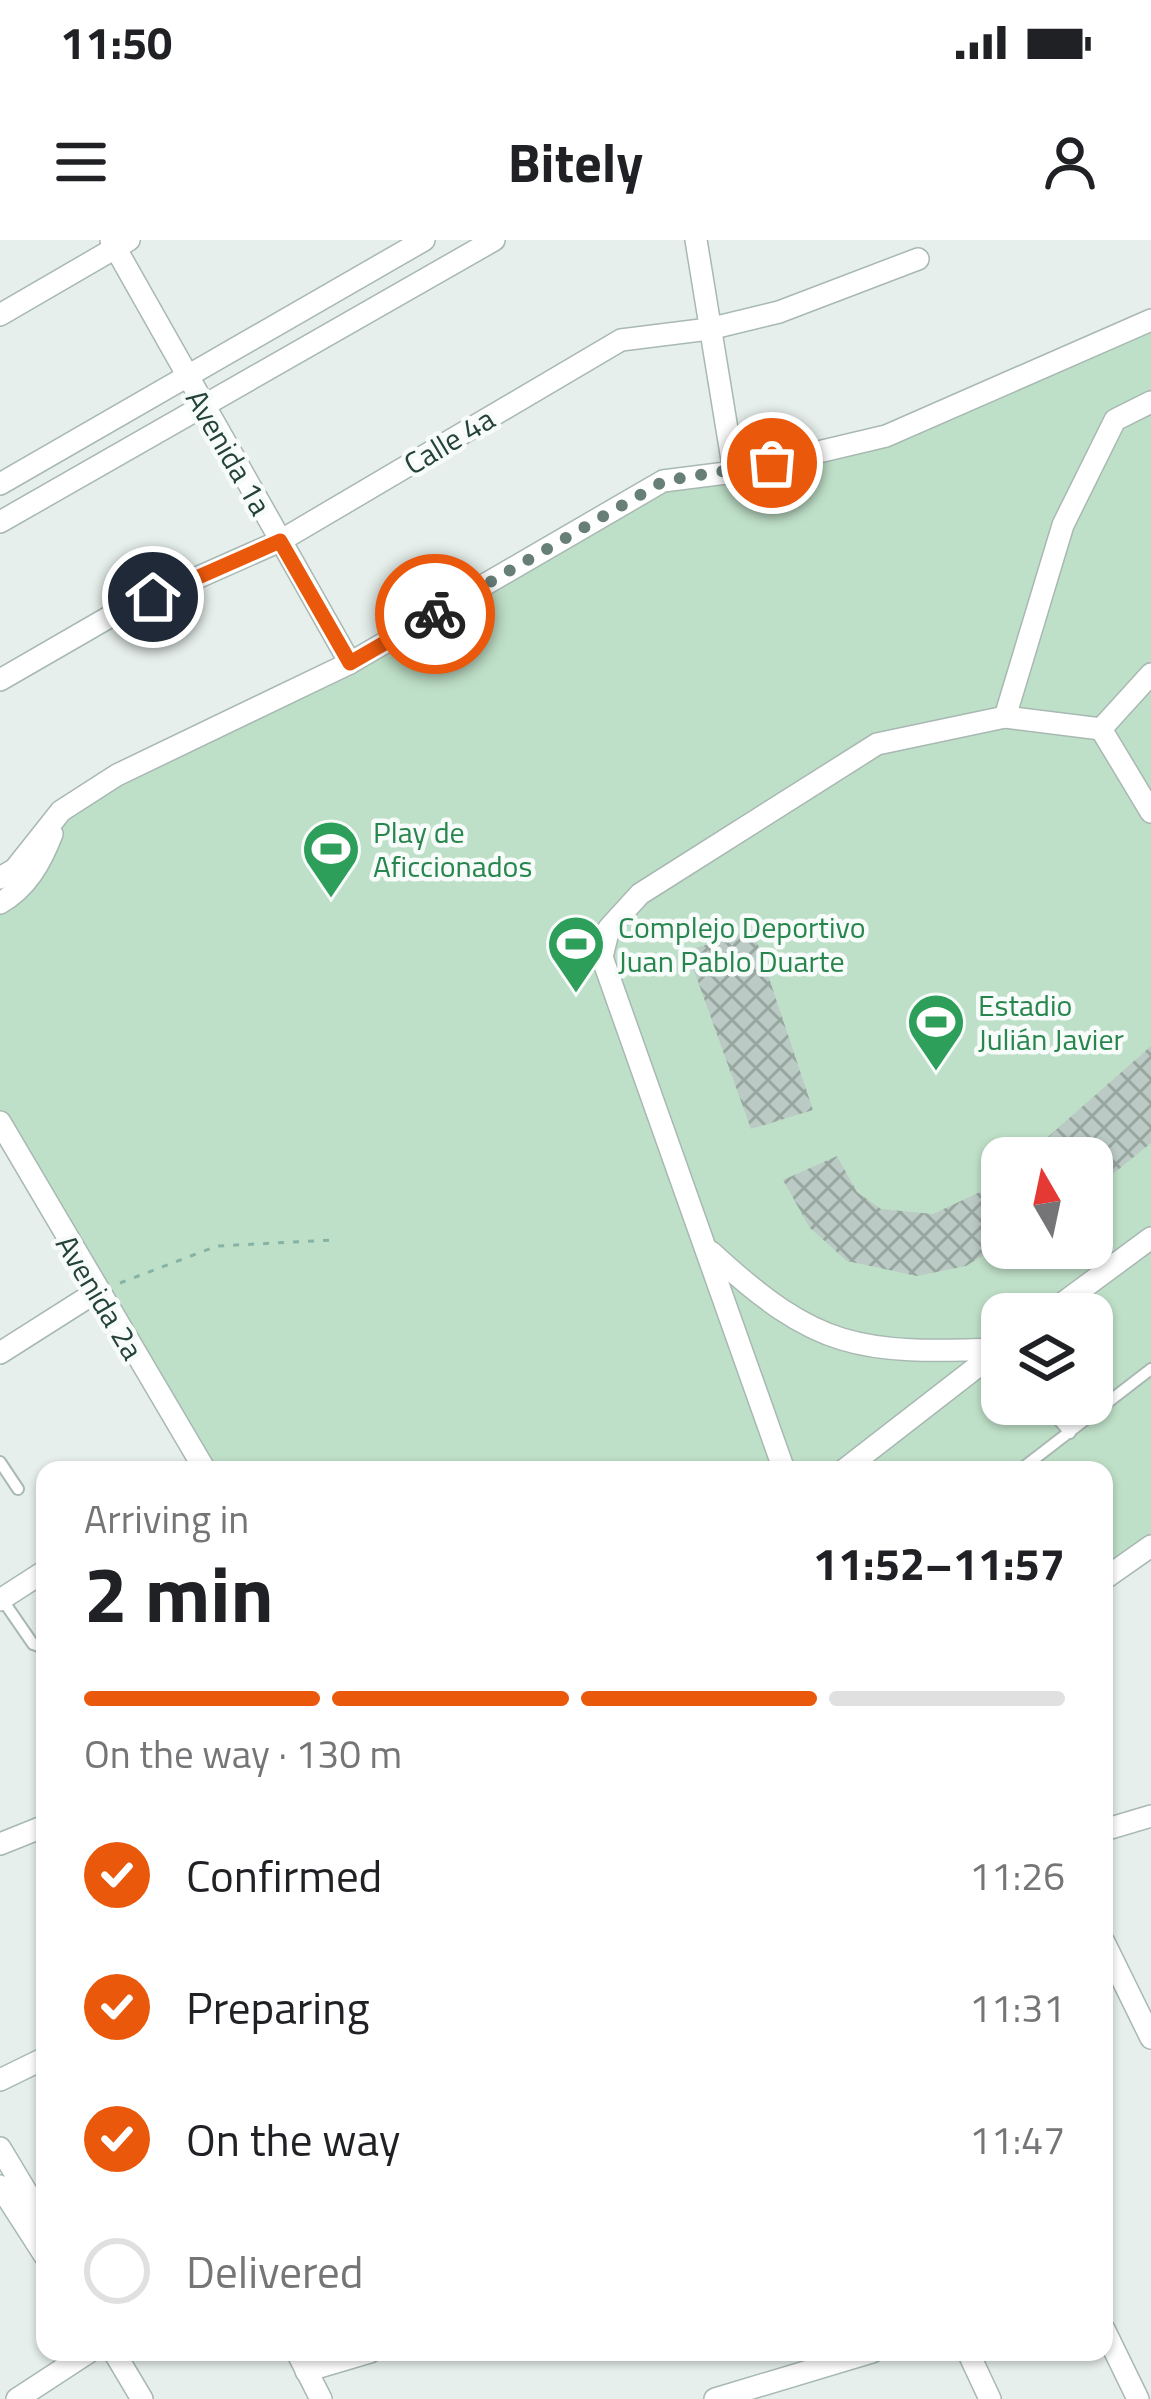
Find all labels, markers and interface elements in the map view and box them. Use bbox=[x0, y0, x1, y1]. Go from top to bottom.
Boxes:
text: 11:50 bbox=[60, 8, 172, 76]
text: Bitely bbox=[508, 121, 643, 203]
icon: menu bbox=[48, 129, 114, 195]
icon: person bbox=[1037, 129, 1103, 195]
street label: Avenida 1a bbox=[174, 380, 284, 524]
street label: Calle 4a bbox=[395, 396, 503, 486]
pin bbox=[721, 412, 823, 514]
icon: bag bbox=[739, 430, 805, 496]
pin bbox=[102, 546, 204, 648]
courier bbox=[375, 554, 495, 674]
icon: home bbox=[120, 564, 186, 630]
icon: bike bbox=[402, 581, 468, 647]
place label: Play de Aficcionados bbox=[373, 809, 532, 889]
sports icon: Play de Aficcionados bbox=[300, 818, 362, 900]
place label: Complejo Deportivo Juan Pablo Duarte bbox=[618, 904, 865, 984]
sports icon: Complejo Deportivo Juan Pablo Duarte bbox=[545, 913, 607, 995]
place label: Estadio Julián Javier bbox=[978, 982, 1124, 1062]
sports icon: Estadio Julián Javier bbox=[905, 991, 967, 1073]
north arrow bbox=[981, 1137, 1113, 1269]
map controls bbox=[981, 1137, 1113, 1425]
street label: Avenida 2a bbox=[45, 1226, 155, 1368]
button: layers bbox=[981, 1293, 1113, 1425]
text: Arriving in bbox=[84, 1489, 249, 1548]
text: 11:52–11:57 bbox=[813, 1529, 1065, 1597]
text: 2 min bbox=[84, 1534, 274, 1652]
text: On the way · 130 m bbox=[84, 1724, 402, 1783]
text: Confirmed bbox=[186, 1841, 382, 1909]
icon: check bbox=[84, 1842, 150, 1908]
text: 11:26 bbox=[969, 1846, 1065, 1905]
text: Preparing bbox=[186, 1973, 370, 2041]
icon: check bbox=[84, 1974, 150, 2040]
text: 11:31 bbox=[969, 1978, 1065, 2037]
text: On the way bbox=[186, 2105, 400, 2173]
icon: check bbox=[84, 2106, 150, 2172]
text: 11:47 bbox=[969, 2110, 1065, 2169]
text: Delivered bbox=[186, 2237, 364, 2305]

